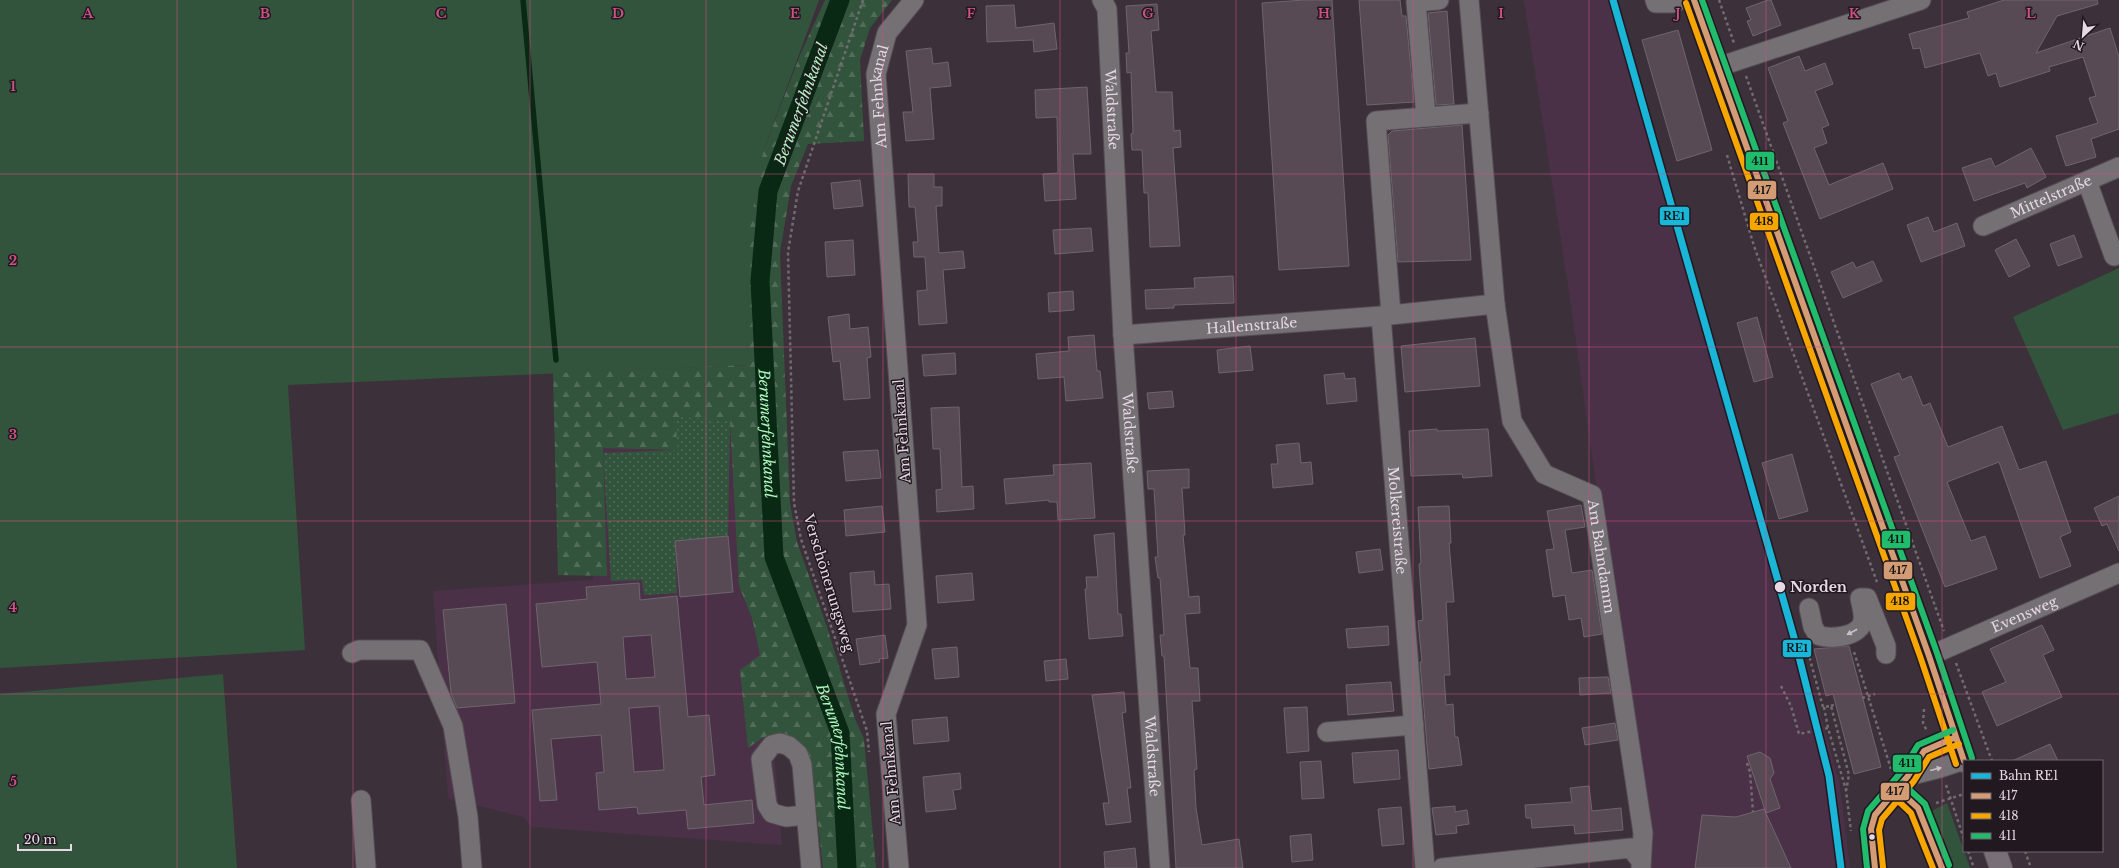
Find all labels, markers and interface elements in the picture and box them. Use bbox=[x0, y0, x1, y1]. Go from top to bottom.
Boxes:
text: A bbox=[82, 5, 94, 22]
text: B bbox=[260, 5, 270, 22]
text: C bbox=[436, 5, 447, 22]
text: D bbox=[612, 5, 624, 22]
text: E bbox=[790, 5, 800, 22]
text: F bbox=[967, 5, 976, 22]
text: G bbox=[1142, 5, 1154, 22]
text: H bbox=[1318, 5, 1330, 22]
text: I bbox=[1498, 5, 1504, 22]
text: J bbox=[1672, 5, 1681, 22]
text: K bbox=[1849, 5, 1860, 22]
text: L bbox=[2026, 5, 2036, 22]
north arrow bbox=[2063, 16, 2103, 56]
text: N bbox=[2070, 36, 2086, 54]
water label: Berumerfehnkanal bbox=[770, 40, 832, 169]
street label: Am Fehnkanal bbox=[867, 42, 893, 150]
street label: Waldstraße bbox=[1101, 68, 1123, 150]
text: 1 bbox=[10, 78, 16, 95]
line badge: 411 bbox=[1745, 151, 1775, 171]
text: 411 bbox=[1752, 154, 1769, 168]
street label: Mittelstraße bbox=[2007, 171, 2094, 222]
line badge: 417 bbox=[1747, 180, 1777, 200]
text: 417 bbox=[1753, 183, 1771, 197]
line badge: RE1 bbox=[1659, 206, 1690, 226]
text: RE1 bbox=[1663, 209, 1685, 223]
line badge: 418 bbox=[1749, 212, 1779, 231]
text: 418 bbox=[1754, 214, 1774, 228]
text: 2 bbox=[9, 252, 17, 269]
street label: Hallenstraße bbox=[1205, 313, 1298, 338]
water label: Berumerfehnkanal bbox=[755, 367, 780, 499]
street label: Am Fehnkanal bbox=[889, 378, 915, 485]
street label: Waldstraße bbox=[1118, 391, 1142, 474]
text: 3 bbox=[9, 426, 17, 443]
street label: Molkereistraße bbox=[1384, 466, 1411, 575]
street label: Am Bahndamm bbox=[1584, 497, 1619, 615]
street label: Verschönerungsweg bbox=[799, 511, 859, 655]
line badge: 411 bbox=[1881, 530, 1911, 549]
text: 411 bbox=[1888, 532, 1905, 546]
line badge: 417 bbox=[1883, 561, 1913, 580]
text: 417 bbox=[1889, 563, 1907, 577]
place label: Norden bbox=[1790, 578, 1847, 596]
marker: Norden bbox=[1773, 580, 1787, 594]
line badge: 418 bbox=[1885, 592, 1916, 611]
street label: Evensweg bbox=[1989, 592, 2061, 637]
text: 418 bbox=[1890, 594, 1910, 608]
text: 4 bbox=[9, 599, 18, 616]
one-way arrow bbox=[1847, 628, 1858, 635]
line badge: RE1 bbox=[1782, 639, 1812, 658]
text: RE1 bbox=[1786, 641, 1808, 655]
water label: Berumerfehnkanal bbox=[812, 680, 853, 810]
street label: Waldstraße bbox=[1140, 714, 1164, 797]
street label: Am Fehnkanal bbox=[877, 720, 905, 827]
line badge: 411 bbox=[1892, 754, 1922, 773]
text: 411 bbox=[1899, 756, 1916, 770]
legend bbox=[1963, 760, 2103, 852]
one-way arrow bbox=[1930, 766, 1942, 772]
text: Bahn RE1 bbox=[1999, 768, 2058, 783]
text: 5 bbox=[9, 773, 17, 790]
line badge: 417 bbox=[1880, 782, 1910, 801]
text: 417 bbox=[1886, 784, 1904, 798]
text: 417 bbox=[1999, 788, 2018, 803]
text: 418 bbox=[1999, 808, 2019, 823]
scale bar bbox=[18, 826, 71, 852]
text: 411 bbox=[1999, 828, 2017, 843]
text: 20 m bbox=[24, 832, 56, 847]
unlabelled marker bbox=[1867, 832, 1877, 842]

